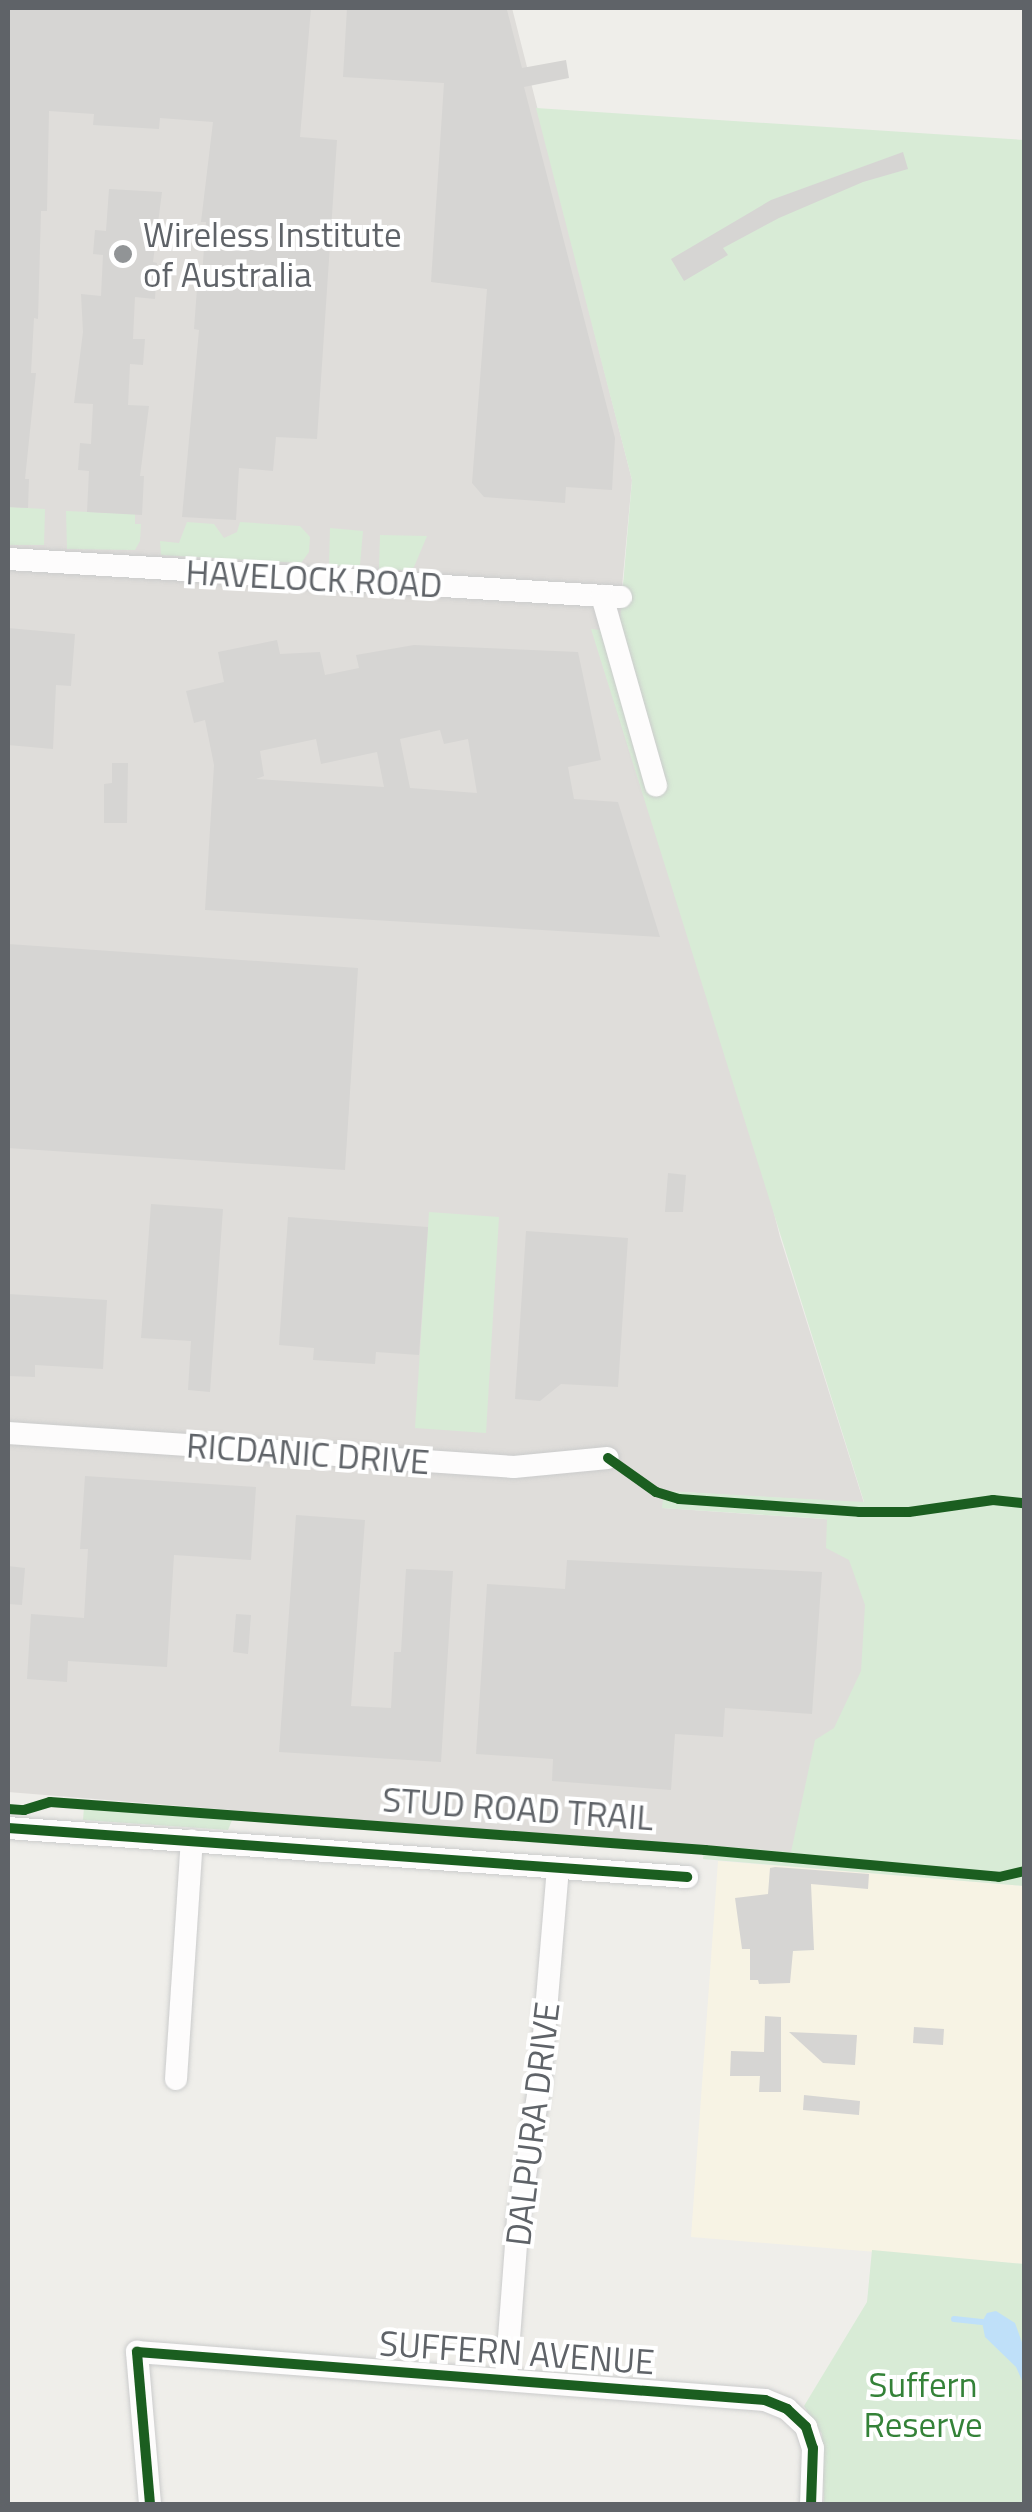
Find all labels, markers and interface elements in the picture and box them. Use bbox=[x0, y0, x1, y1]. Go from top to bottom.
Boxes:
place label: Wireless Institute of Australia bbox=[143, 213, 402, 295]
marker: Wireless Institute of Australia bbox=[112, 243, 134, 265]
street label: HAVELOCK ROAD bbox=[185, 550, 443, 606]
street label: RICDANIC DRIVE bbox=[185, 1424, 431, 1482]
street label: STUD ROAD TRAIL bbox=[381, 1778, 655, 1838]
street label: DALPURA DRIVE bbox=[496, 2000, 568, 2248]
street label: SUFFERN AVENUE bbox=[378, 2321, 656, 2383]
park label: Suffern Reserve bbox=[863, 2363, 983, 2445]

